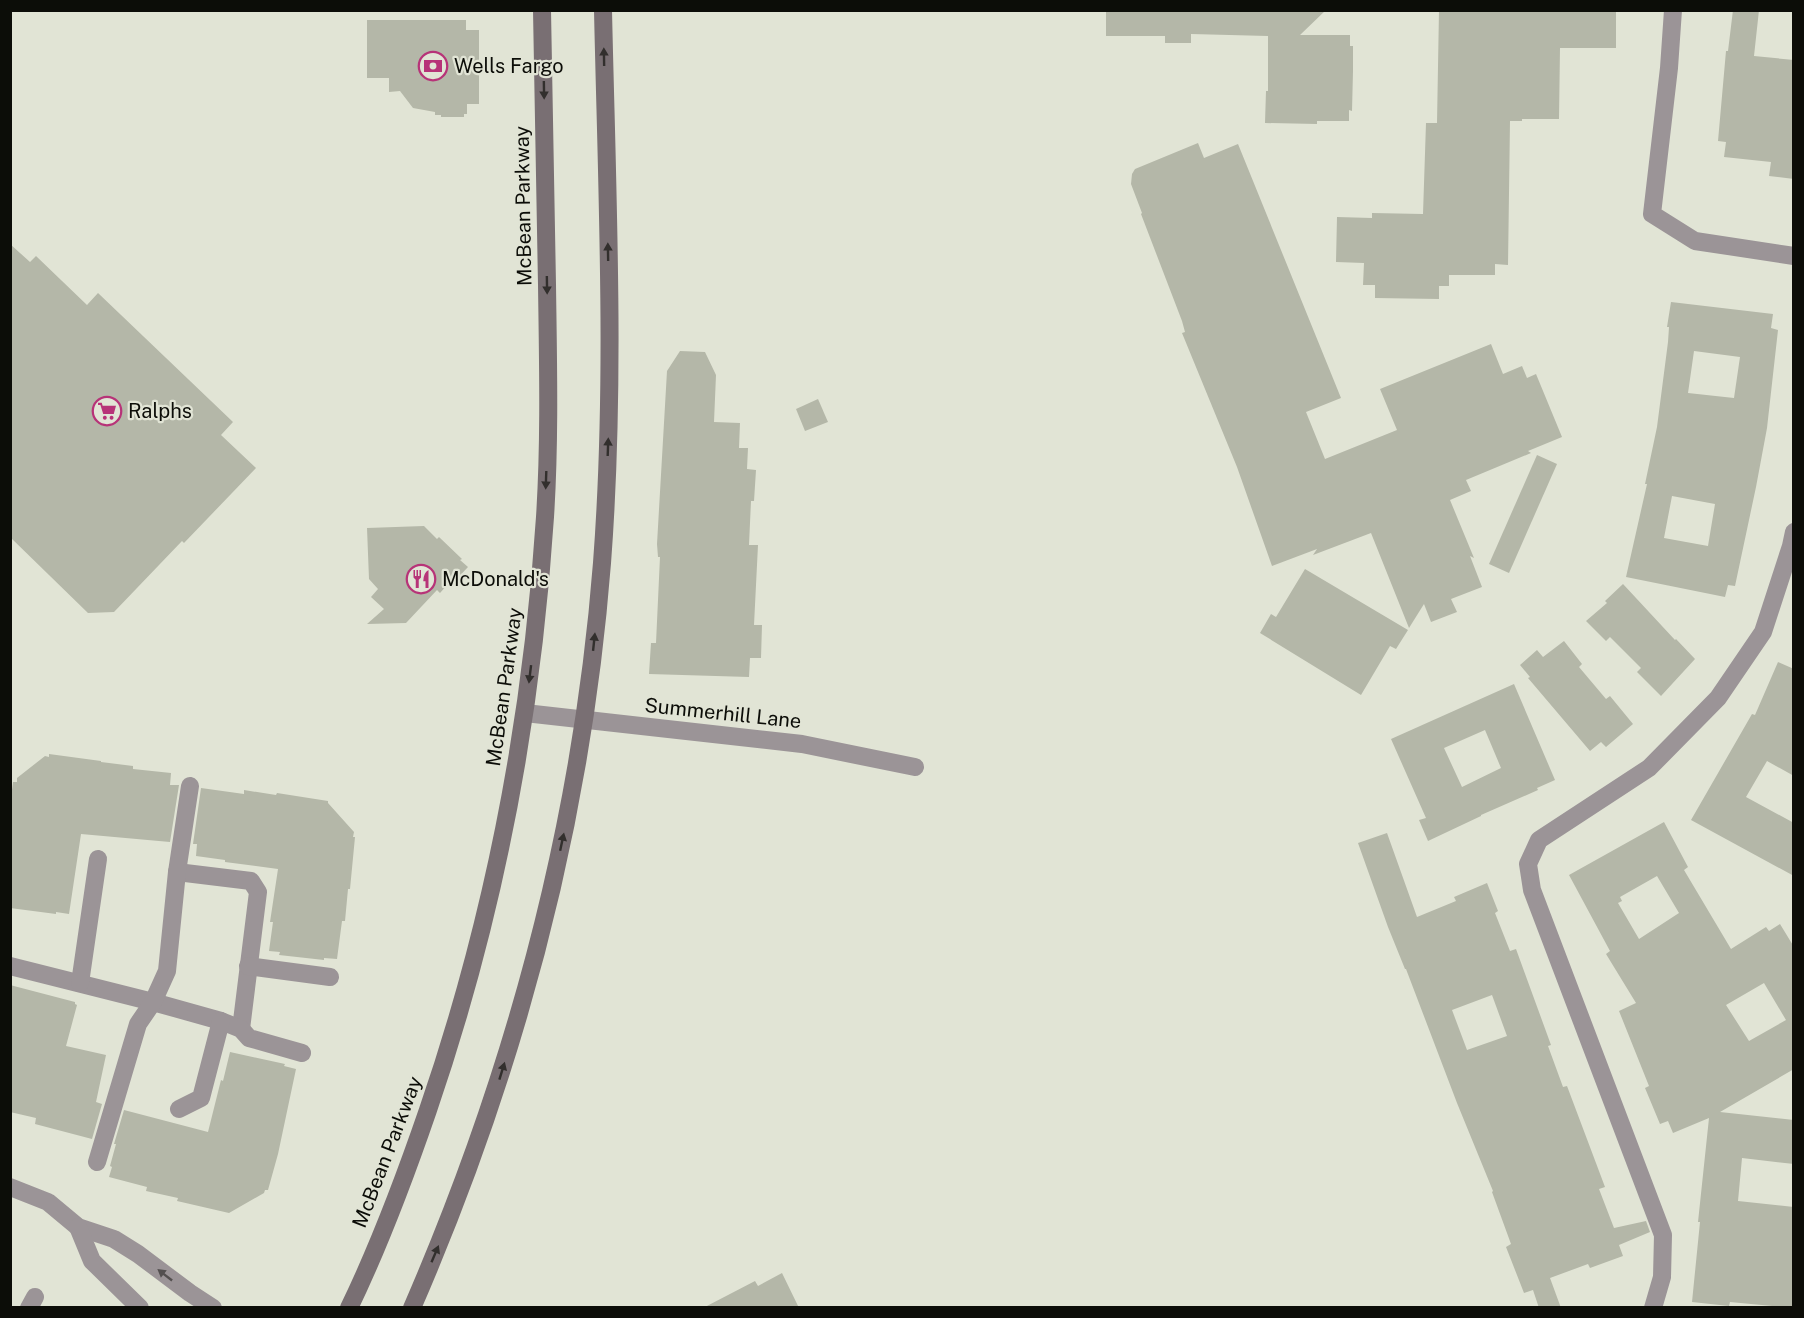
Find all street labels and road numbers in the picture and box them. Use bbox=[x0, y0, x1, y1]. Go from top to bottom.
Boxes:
street label: McBean Parkway bbox=[510, 125, 536, 286]
street label: McBean Parkway bbox=[481, 606, 527, 768]
street label: Summerhill Lane bbox=[644, 693, 802, 733]
street label: McBean Parkway bbox=[347, 1073, 427, 1231]

